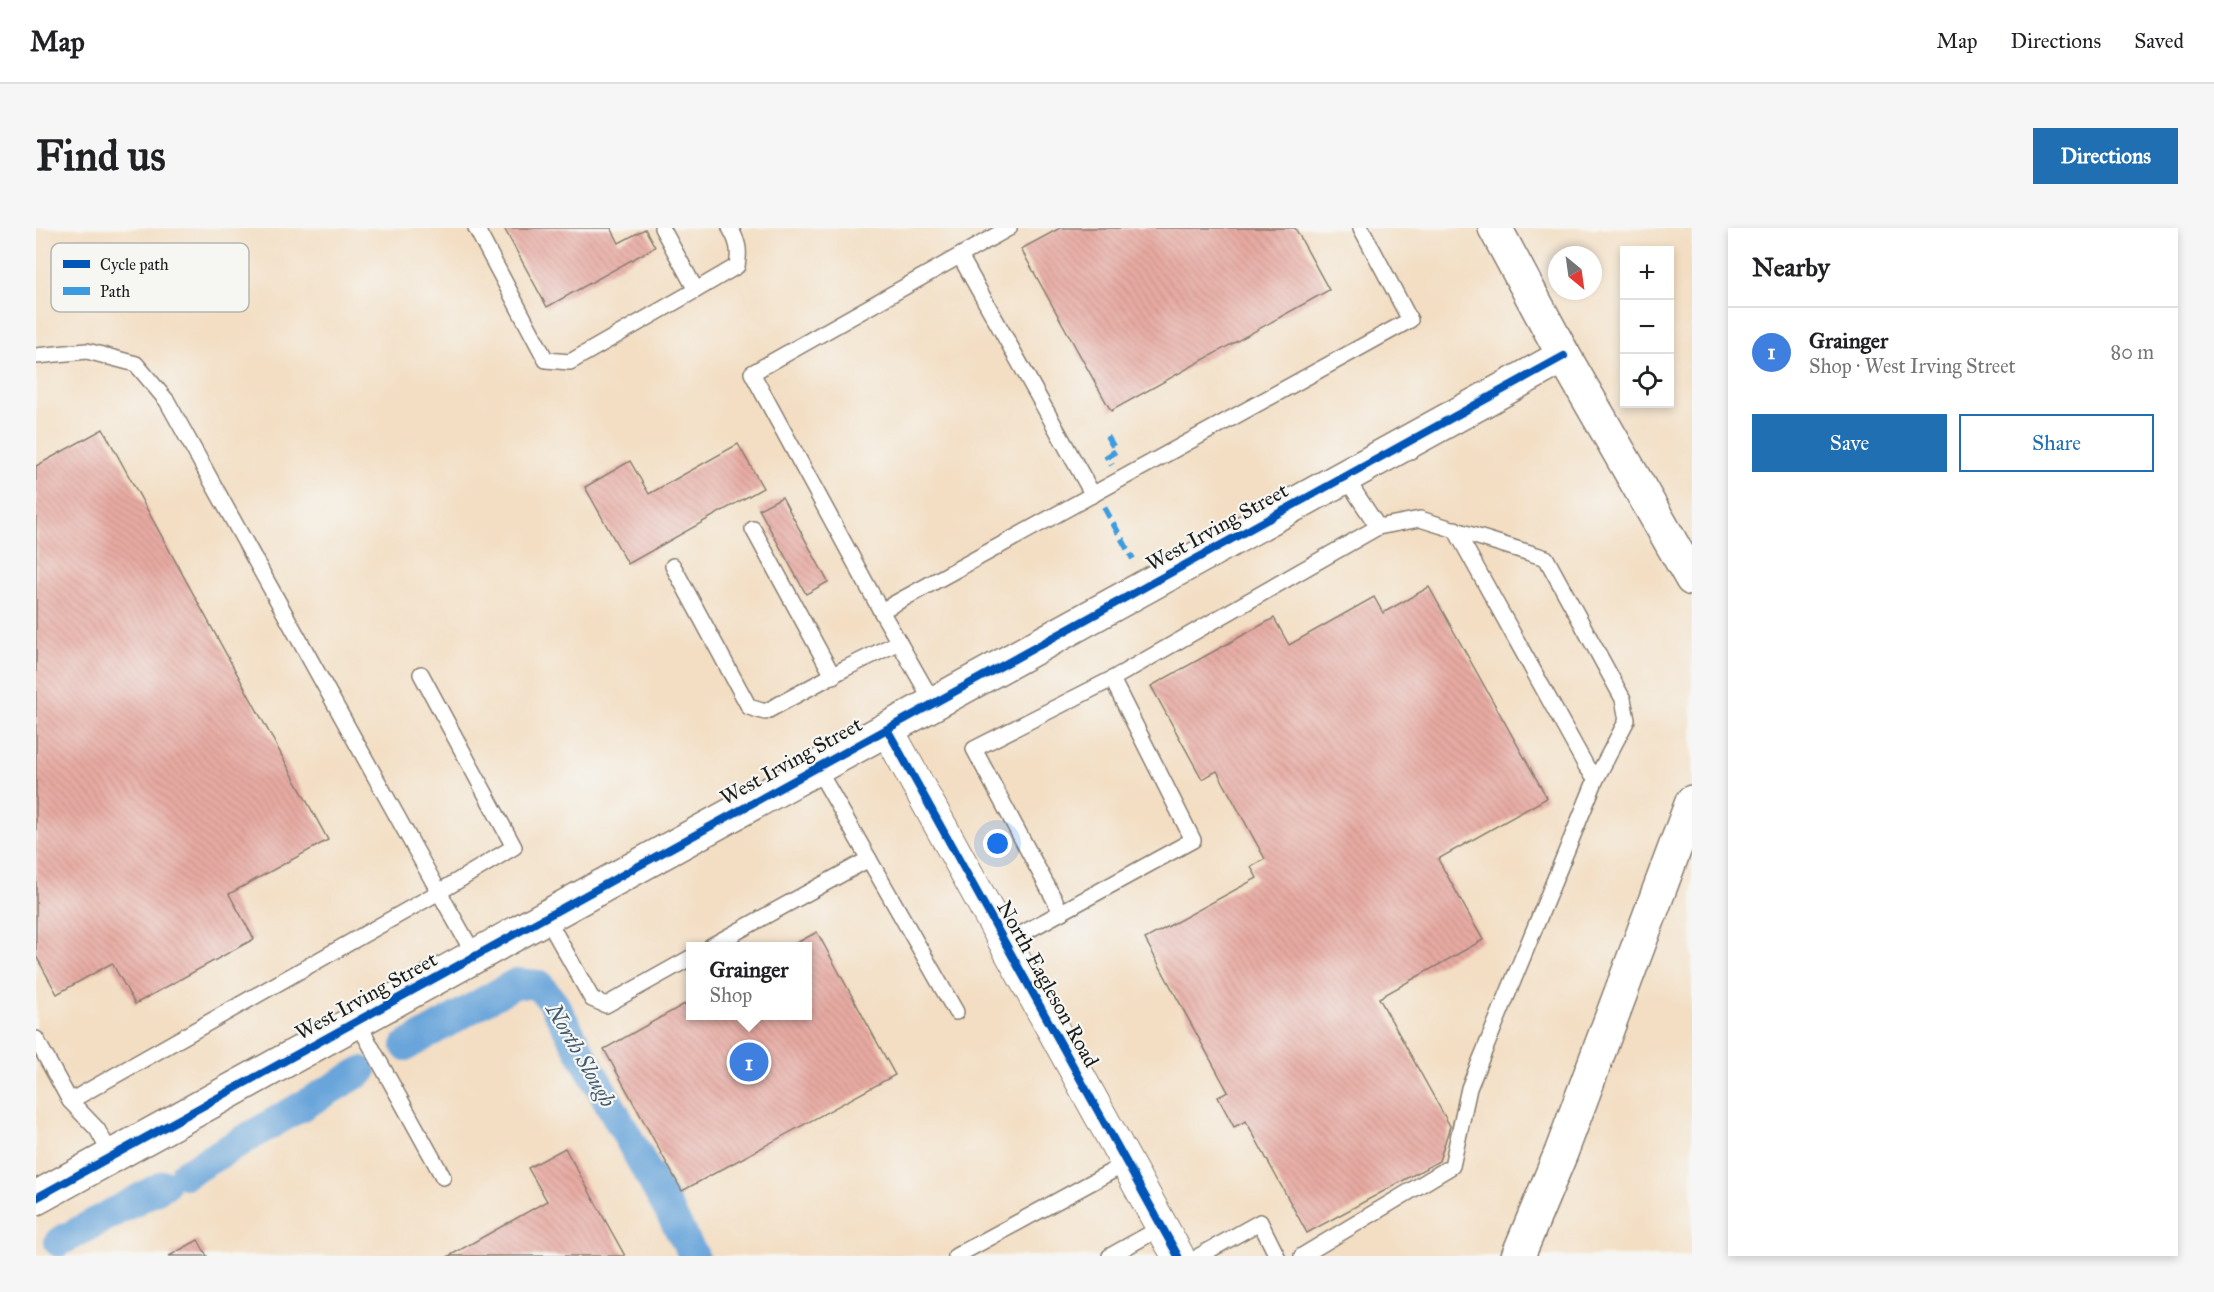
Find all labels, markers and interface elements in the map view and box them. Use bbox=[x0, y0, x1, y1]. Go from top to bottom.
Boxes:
text: Map bbox=[30, 24, 85, 59]
text: Map bbox=[1937, 28, 1978, 54]
text: Directions bbox=[2011, 28, 2101, 54]
text: Saved bbox=[2134, 28, 2184, 54]
button: Directions bbox=[2033, 128, 2178, 184]
text: Find us bbox=[36, 130, 166, 182]
legend bbox=[51, 243, 249, 312]
north arrow bbox=[1548, 246, 1602, 300]
map controls bbox=[1620, 246, 1674, 408]
button: + bbox=[1620, 246, 1674, 300]
text: Nearby bbox=[1752, 251, 1830, 283]
text: Cycle path bbox=[100, 255, 169, 274]
text: Path bbox=[100, 282, 130, 301]
button: − bbox=[1620, 300, 1674, 354]
text: Grainger bbox=[1809, 327, 1888, 354]
text: 1 bbox=[1768, 340, 1775, 364]
text: 80 m bbox=[2111, 340, 2154, 364]
button: locate bbox=[1620, 354, 1674, 408]
text: Shop · West Irving Street bbox=[1809, 354, 2016, 378]
button: Save bbox=[1752, 414, 1947, 472]
button: Share bbox=[1959, 414, 2154, 472]
street label: West Irving Street bbox=[1141, 477, 1293, 577]
street label: West Irving Street bbox=[715, 711, 867, 811]
your location bbox=[983, 829, 1012, 858]
street label: North Eagleson Road bbox=[991, 896, 1105, 1072]
popup bbox=[686, 942, 812, 1020]
street label: West Irving Street bbox=[290, 946, 442, 1046]
text: Grainger bbox=[709, 956, 789, 983]
text: Shop bbox=[709, 983, 752, 1007]
water label: North Slough bbox=[539, 996, 622, 1112]
pin: 1 bbox=[730, 1040, 768, 1084]

